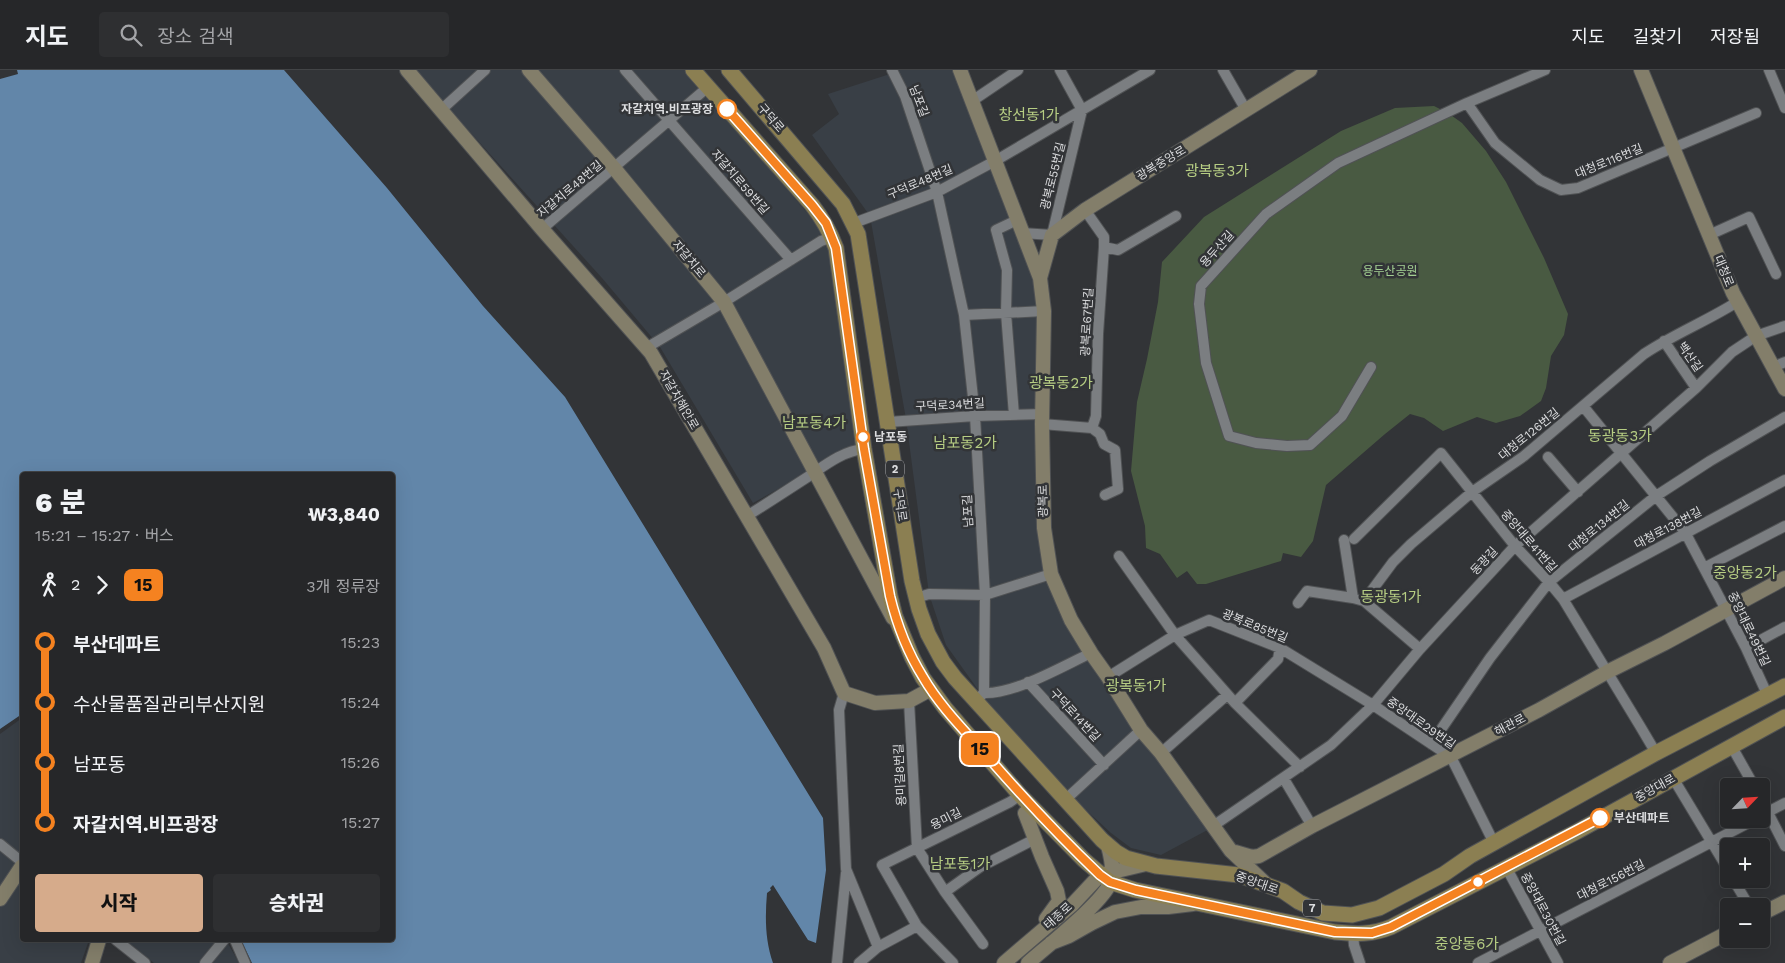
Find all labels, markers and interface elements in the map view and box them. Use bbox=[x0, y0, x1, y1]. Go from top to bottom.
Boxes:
search box bbox=[99, 12, 449, 57]
icon: search bbox=[117, 21, 145, 49]
text: 지도 bbox=[25, 23, 69, 51]
text: 장소 검색 bbox=[157, 25, 234, 48]
text: 지도 bbox=[1572, 26, 1605, 47]
text: 길찾기 bbox=[1633, 26, 1682, 47]
text: 저장됨 bbox=[1710, 26, 1760, 47]
street label: 남포길 bbox=[907, 83, 931, 119]
marker: 자갈치역.비프광장 bbox=[717, 99, 737, 119]
street label: 구덕로 bbox=[755, 101, 787, 135]
place label: 자갈치역.비프광장 bbox=[621, 102, 713, 116]
district label: 창선동1가 bbox=[998, 106, 1060, 124]
street label: 광복로55번길 bbox=[1038, 141, 1068, 211]
street label: 대청로116번길 bbox=[1573, 141, 1645, 181]
street label: 광복중앙로 bbox=[1134, 143, 1188, 183]
street label: 자갈치로59번길 bbox=[708, 147, 772, 217]
street label: 자갈치로48번길 bbox=[534, 158, 606, 220]
street label: 구덕로48번길 bbox=[885, 162, 955, 202]
district label: 광복동3가 bbox=[1185, 162, 1249, 180]
street label: 용두산길 bbox=[1197, 228, 1237, 270]
street label: 자갈치로 bbox=[669, 238, 709, 280]
street label: 대청로 bbox=[1711, 253, 1737, 289]
park label: 용두산공원 bbox=[1362, 264, 1418, 278]
street label: 광복로67번길 bbox=[1078, 287, 1096, 357]
street label: 백산길 bbox=[1675, 339, 1705, 375]
street label: 자갈치해안로 bbox=[656, 368, 702, 432]
district label: 광복동2가 bbox=[1029, 374, 1093, 392]
street label: 구덕로34번길 bbox=[915, 396, 985, 414]
street label: 대청로126번길 bbox=[1496, 405, 1562, 463]
district label: 남포동4가 bbox=[782, 414, 846, 432]
district label: 동광동3가 bbox=[1588, 427, 1652, 445]
marker: 남포동 bbox=[856, 430, 870, 444]
place label: 남포동 bbox=[874, 430, 907, 444]
district label: 남포동2가 bbox=[933, 434, 997, 452]
road number: 2 bbox=[886, 460, 904, 478]
street label: 광복로 bbox=[1036, 484, 1050, 518]
text: 6 분 bbox=[35, 486, 86, 519]
street label: 구덕로 bbox=[890, 488, 910, 522]
street label: 남포길 bbox=[960, 494, 976, 528]
street label: 대청로134번길 bbox=[1566, 497, 1632, 555]
text: ₩3,840 bbox=[308, 503, 380, 526]
street label: 대청로138번길 bbox=[1632, 504, 1704, 552]
street label: 중앙대로41번길 bbox=[1498, 507, 1560, 575]
text: 15:21 – 15:27 · 버스 bbox=[35, 526, 174, 545]
street label: 동광길 bbox=[1468, 544, 1500, 578]
district label: 중앙동2가 bbox=[1713, 564, 1777, 582]
icon: walk bbox=[35, 571, 63, 599]
icon: forward bbox=[88, 571, 116, 599]
text: 15 bbox=[134, 574, 153, 595]
text: 2 bbox=[71, 575, 80, 594]
text: 3개 정류장 bbox=[306, 577, 380, 596]
district label: 동광동1가 bbox=[1360, 588, 1422, 606]
street label: 중앙대로49번길 bbox=[1725, 590, 1773, 668]
street label: 광복로85번길 bbox=[1220, 606, 1290, 646]
text: 부산데파트 bbox=[73, 633, 160, 656]
text: 15:23 bbox=[341, 633, 380, 652]
district label: 광복동1가 bbox=[1105, 677, 1167, 695]
street label: 구덕로14번길 bbox=[1047, 686, 1103, 744]
text: 수산물품질관리부산지원 bbox=[73, 693, 265, 716]
text: 15:24 bbox=[341, 693, 380, 712]
street label: 중앙대로29번길 bbox=[1384, 694, 1458, 752]
street label: 해관로 bbox=[1492, 711, 1528, 739]
line badge: 15 bbox=[958, 733, 1002, 765]
text: 15 bbox=[971, 738, 989, 759]
street label: 용미길8번길 bbox=[891, 743, 909, 807]
text: 남포동 bbox=[73, 753, 125, 776]
text: 15:26 bbox=[341, 753, 380, 772]
street label: 중앙대로 bbox=[1632, 771, 1678, 805]
north arrow bbox=[1720, 778, 1770, 828]
map controls bbox=[1720, 778, 1770, 948]
street label: 용미길 bbox=[928, 805, 964, 833]
marker: 부산데파트 bbox=[1590, 808, 1610, 828]
place label: 부산데파트 bbox=[1614, 811, 1669, 825]
text: 자갈치역.비프광장 bbox=[73, 813, 218, 836]
text: 15:27 bbox=[342, 813, 380, 832]
button: + bbox=[1720, 838, 1770, 888]
district label: 남포동1가 bbox=[929, 855, 991, 873]
street label: 대청로156번길 bbox=[1575, 857, 1647, 903]
street label: 중앙대로 bbox=[1234, 869, 1280, 897]
street label: 중앙대로30번길 bbox=[1518, 870, 1568, 948]
button: 시작 bbox=[35, 874, 203, 932]
button: 승차권 bbox=[213, 874, 380, 932]
unlabelled marker bbox=[1471, 875, 1485, 889]
button: − bbox=[1720, 898, 1770, 948]
street label: 태종로 bbox=[1041, 900, 1075, 932]
road number: 7 bbox=[1303, 900, 1321, 916]
district label: 중앙동6가 bbox=[1435, 935, 1499, 953]

